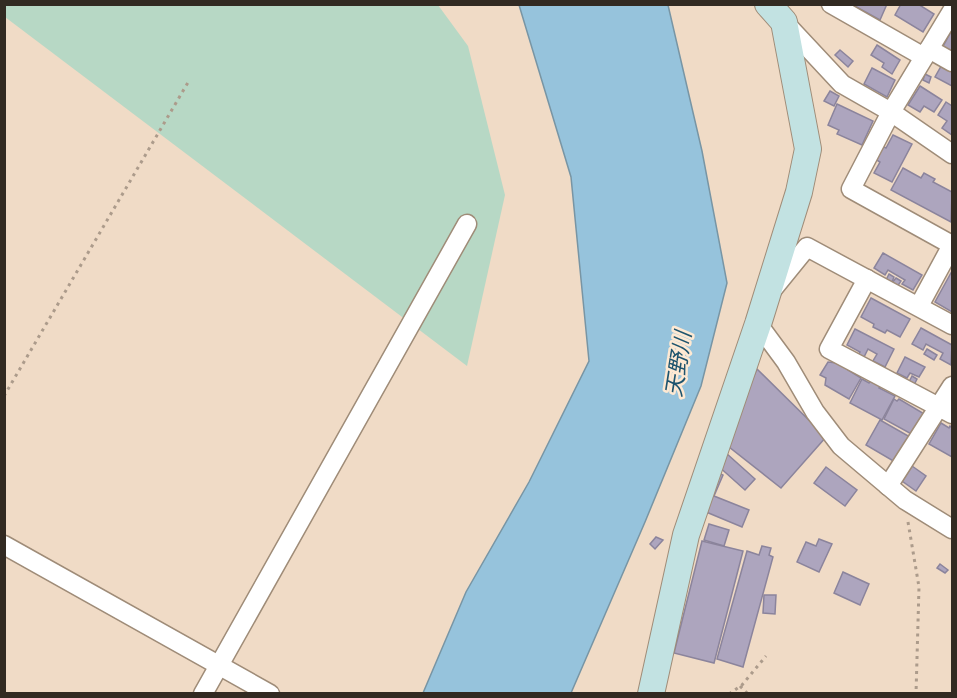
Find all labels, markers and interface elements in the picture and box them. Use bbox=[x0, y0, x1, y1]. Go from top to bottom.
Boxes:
water label: 天野川 bbox=[659, 327, 699, 399]

